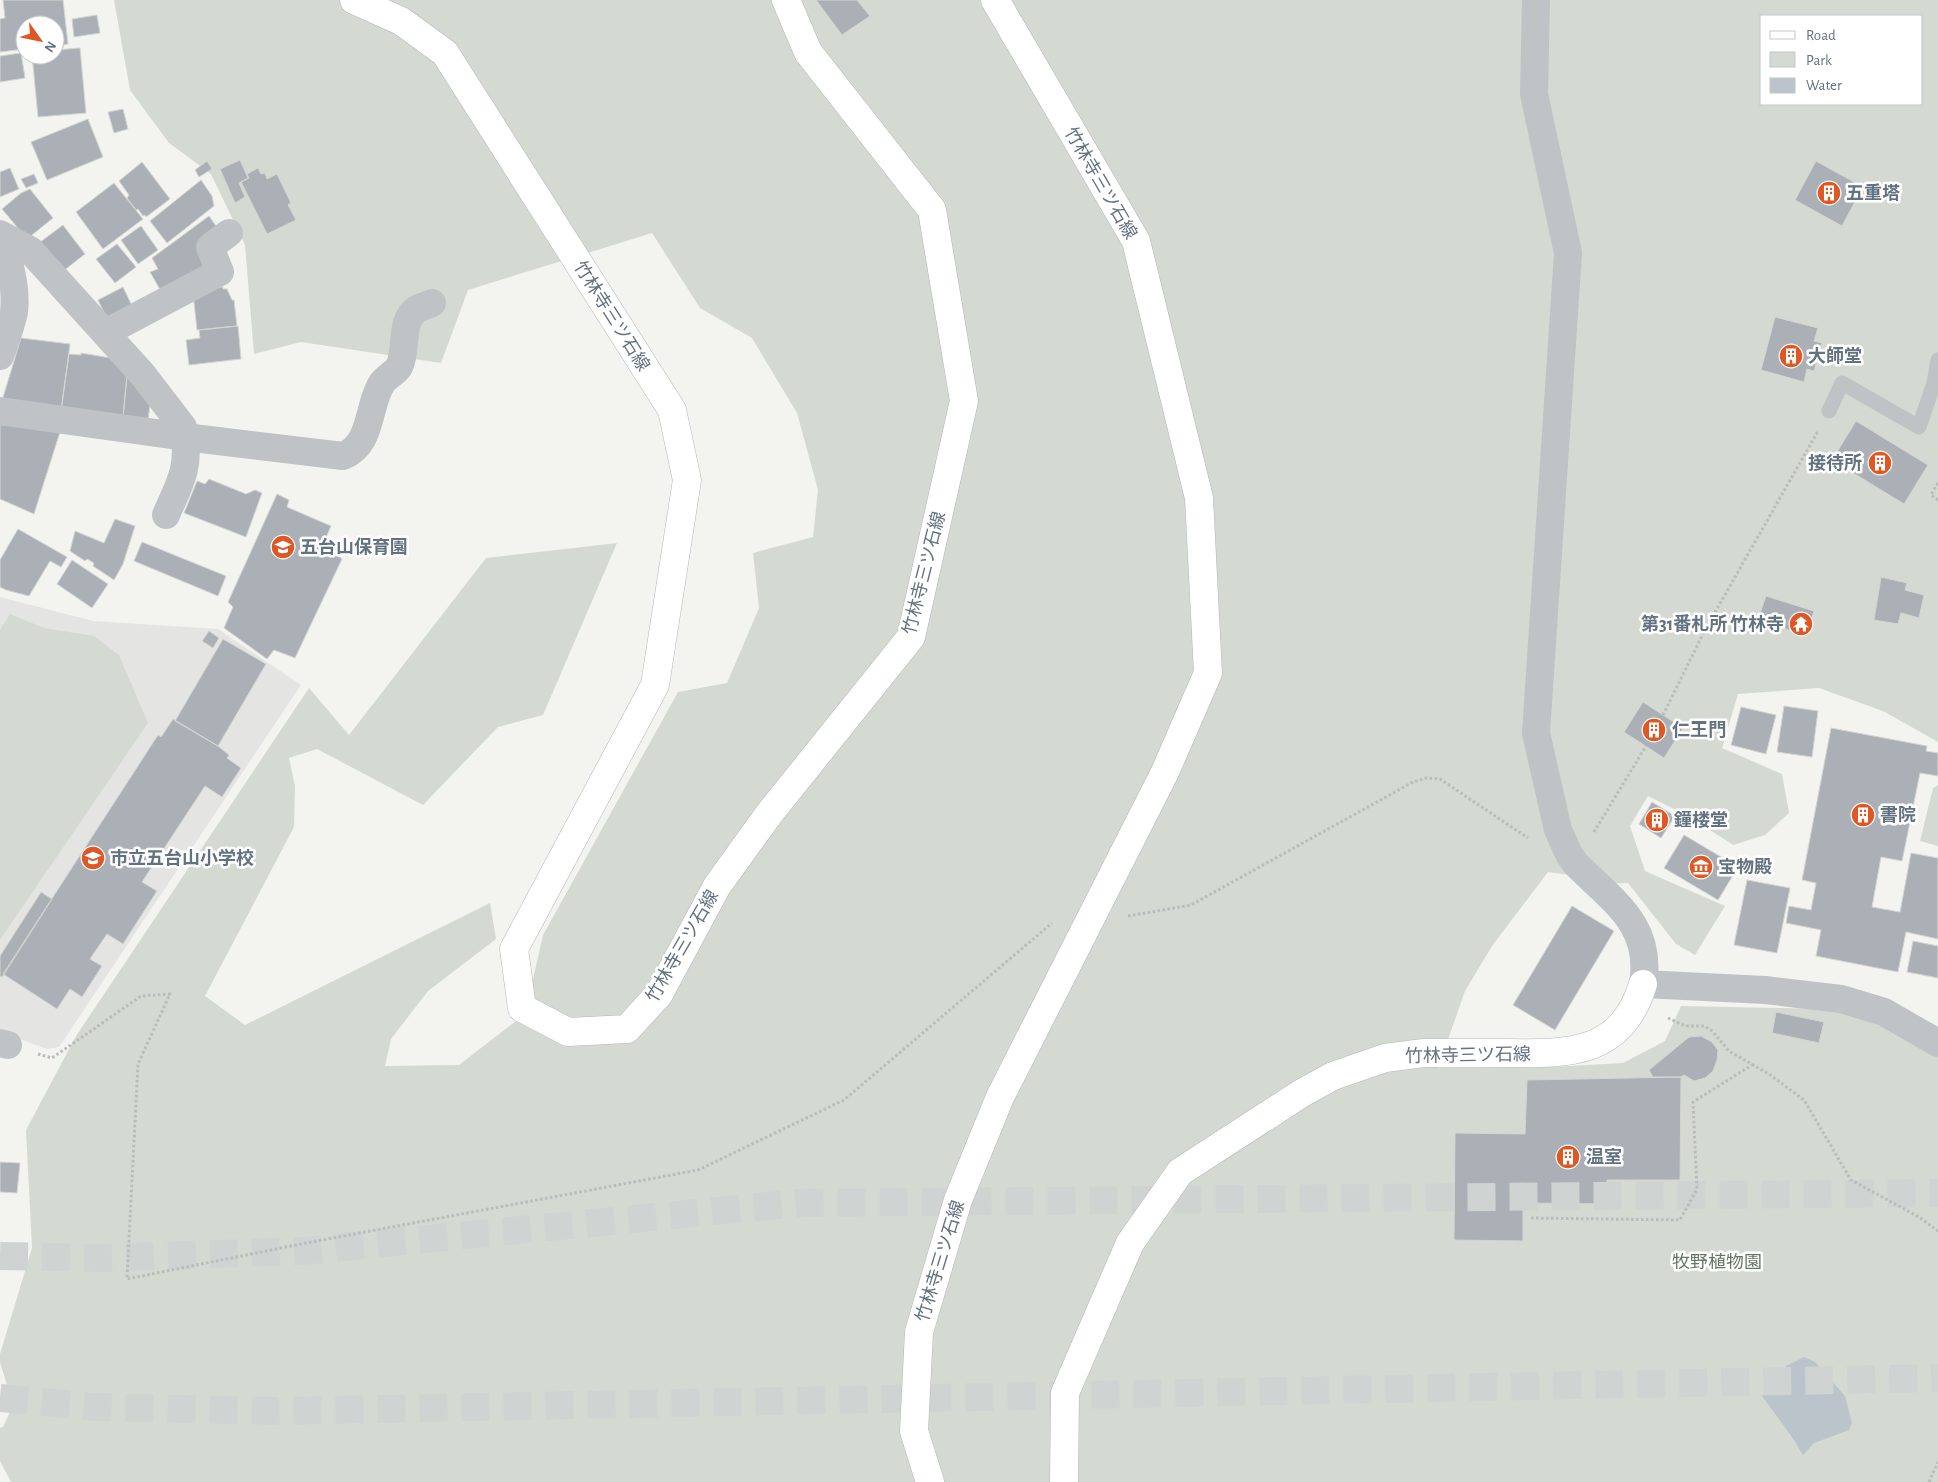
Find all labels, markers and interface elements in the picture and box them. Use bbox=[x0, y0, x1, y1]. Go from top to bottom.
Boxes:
north arrow bbox=[15, 15, 65, 65]
legend bbox=[1760, 15, 1923, 105]
text: Road bbox=[1806, 28, 1836, 43]
text: N bbox=[42, 39, 59, 54]
text: Park bbox=[1806, 53, 1832, 68]
text: Water bbox=[1806, 78, 1842, 93]
street label: 竹林寺三ツ石線 bbox=[1061, 123, 1141, 243]
building icon: 五重塔 bbox=[1816, 180, 1842, 206]
place label: 五重塔 bbox=[1846, 183, 1900, 203]
street label: 竹林寺三ツ石線 bbox=[570, 257, 654, 375]
building icon: 大師堂 bbox=[1778, 343, 1804, 369]
place label: 大師堂 bbox=[1808, 346, 1862, 366]
building icon: 接待所 bbox=[1867, 450, 1893, 476]
place label: 接待所 bbox=[1808, 453, 1862, 473]
street label: 竹林寺三ツ石線 bbox=[899, 509, 949, 637]
school or university icon: 五台山保育園 bbox=[270, 534, 296, 560]
place label: 五台山保育園 bbox=[300, 537, 408, 557]
temple icon: 第31番札所 竹林寺 bbox=[1788, 611, 1814, 637]
place label: 第31番札所 竹林寺 bbox=[1641, 614, 1784, 634]
building icon: 仁王門 bbox=[1641, 717, 1667, 743]
place label: 仁王門 bbox=[1672, 720, 1726, 740]
building icon: 書院 bbox=[1850, 802, 1876, 828]
place label: 書院 bbox=[1880, 805, 1916, 825]
building icon: 鐘楼堂 bbox=[1644, 807, 1670, 833]
place label: 鐘楼堂 bbox=[1673, 810, 1728, 830]
school or university icon: 市立五台山小学校 bbox=[80, 845, 106, 871]
place label: 市立五台山小学校 bbox=[110, 848, 254, 868]
museum icon: 宝物殿 bbox=[1688, 854, 1714, 880]
place label: 宝物殿 bbox=[1718, 857, 1772, 877]
street label: 竹林寺三ツ石線 bbox=[642, 886, 722, 1006]
street label: 竹林寺三ツ石線 bbox=[1405, 1044, 1531, 1066]
building icon: 温室 bbox=[1555, 1144, 1581, 1170]
place label: 温室 bbox=[1586, 1147, 1622, 1167]
street label: 竹林寺三ツ石線 bbox=[912, 1198, 968, 1324]
park label: 牧野植物園 bbox=[1672, 1252, 1762, 1272]

